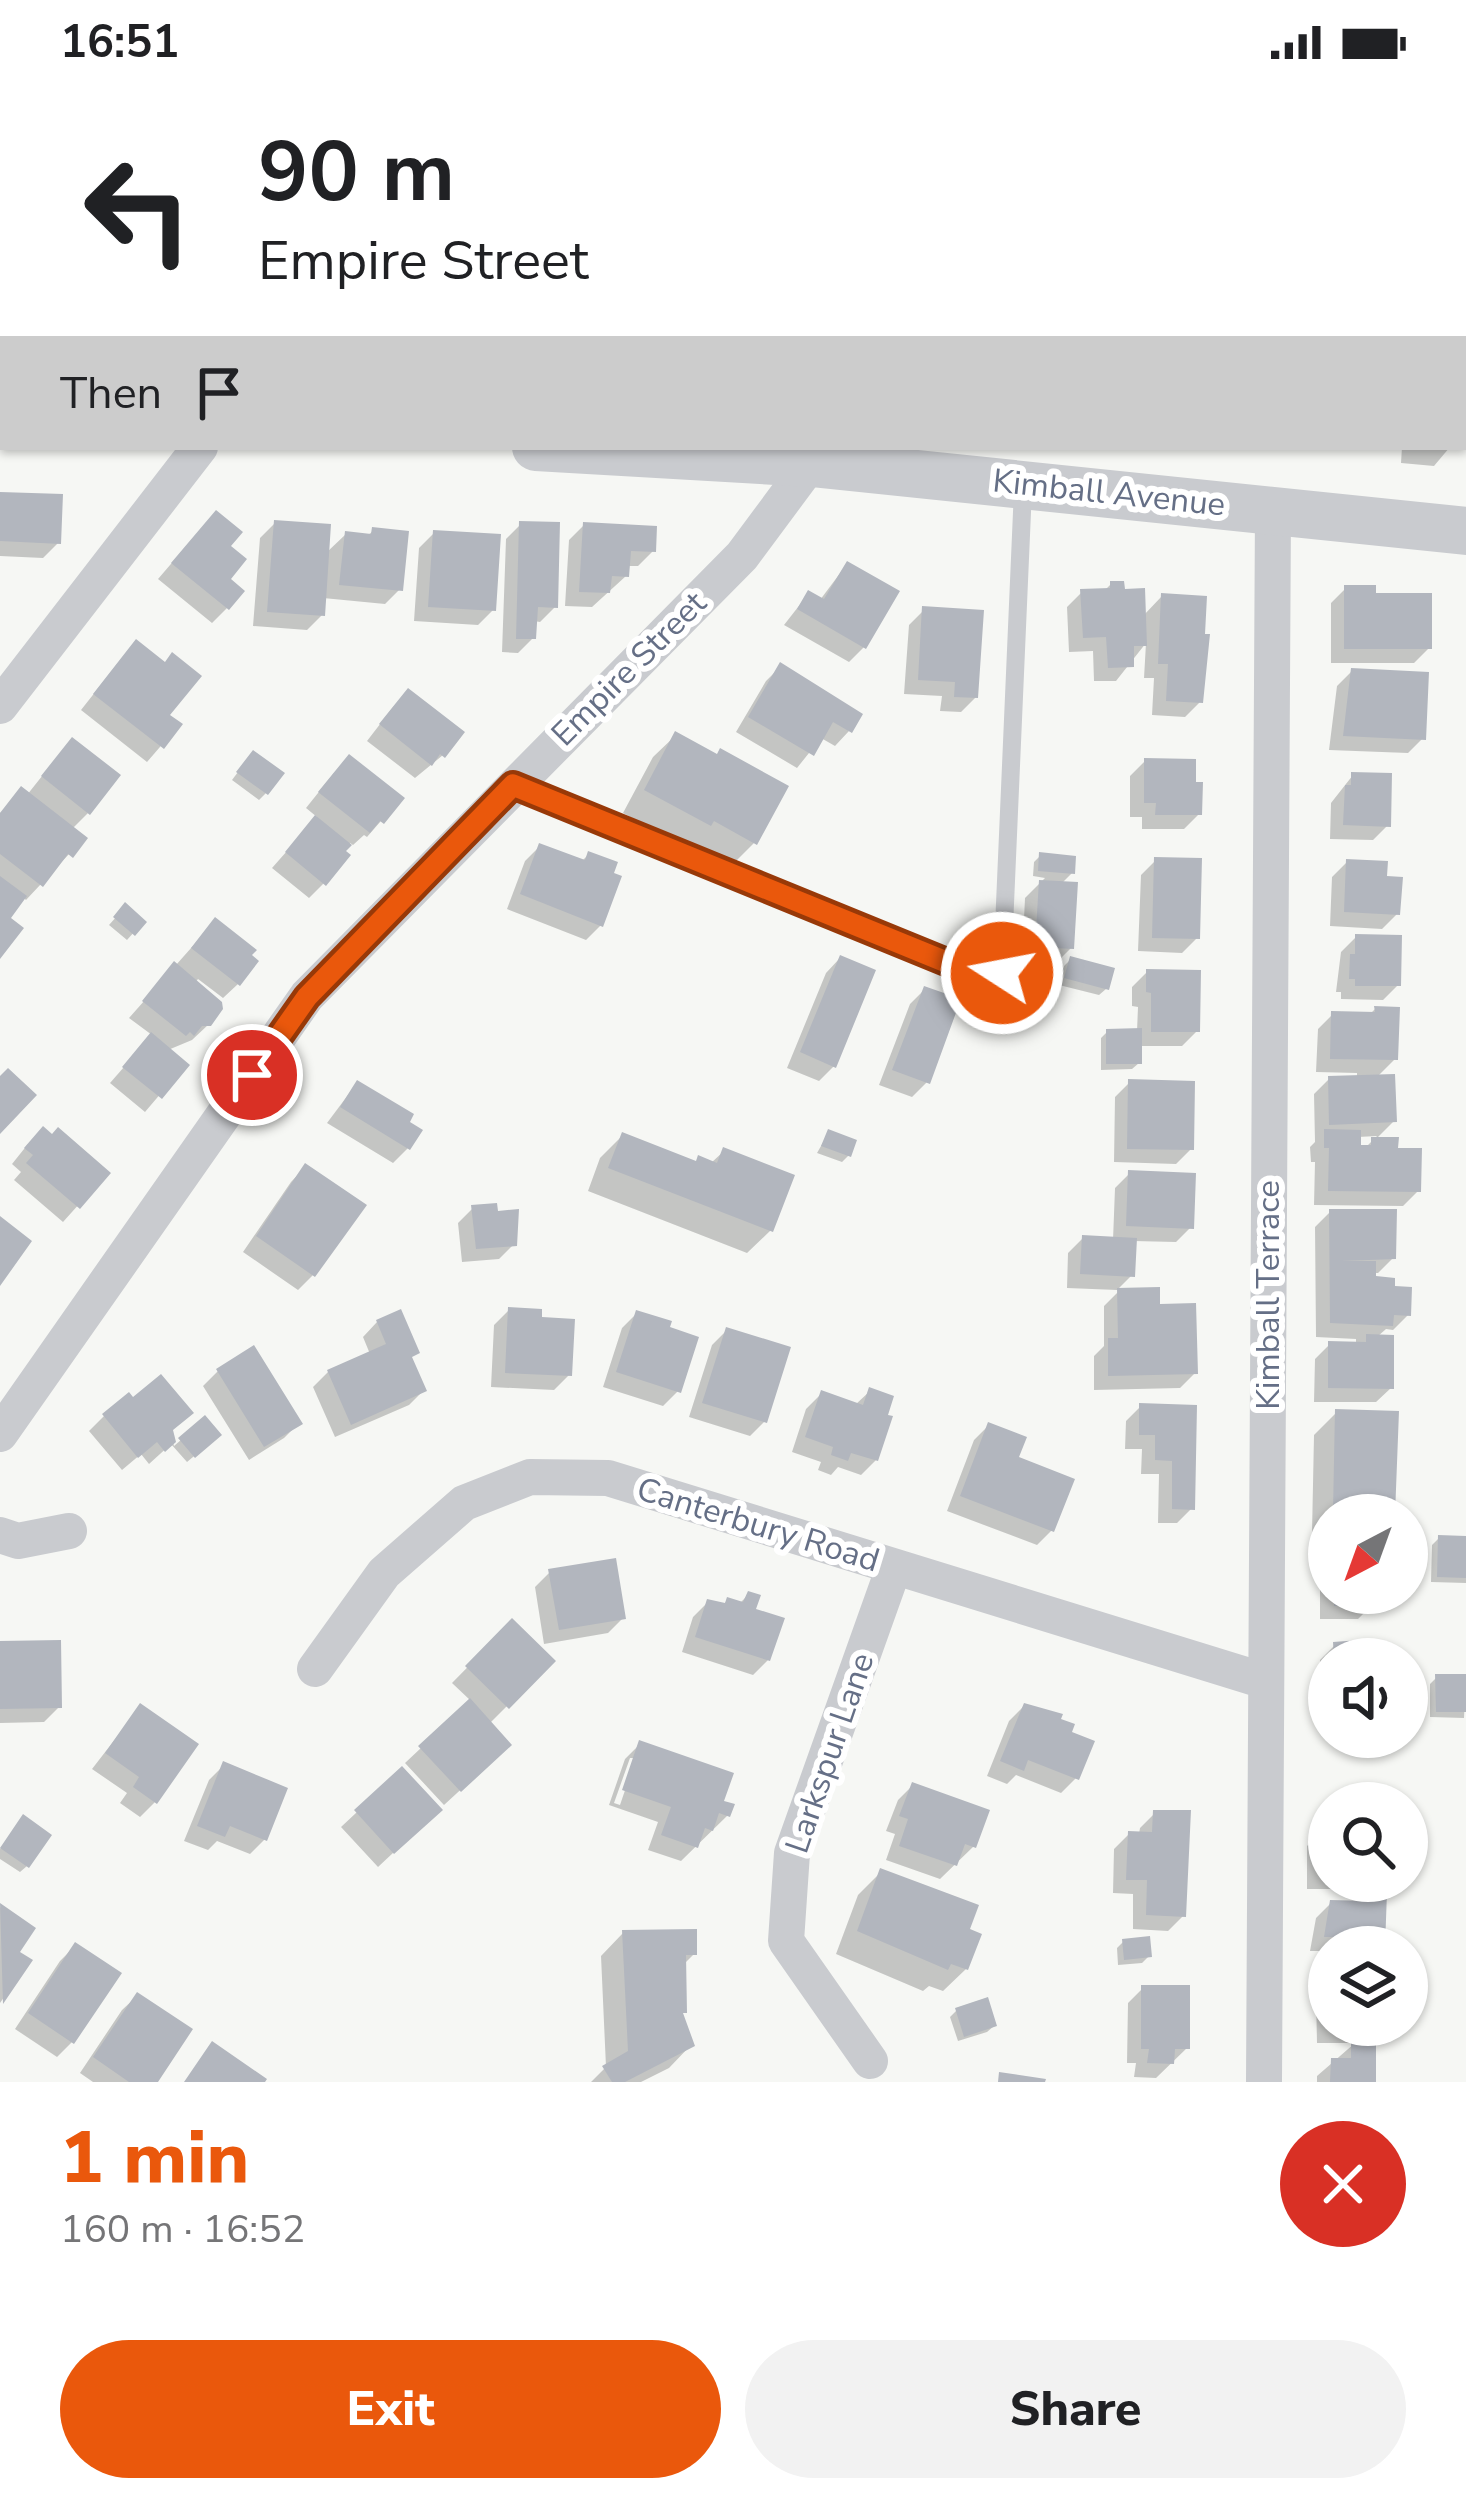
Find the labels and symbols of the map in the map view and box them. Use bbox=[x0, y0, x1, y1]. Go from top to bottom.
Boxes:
street label: Kimball Avenue bbox=[990, 458, 1228, 528]
street label: Empire Street bbox=[542, 581, 717, 756]
position arrow bbox=[939, 910, 1065, 1036]
pin bbox=[201, 1024, 303, 1126]
street label: Kimball Terrace bbox=[1246, 1180, 1291, 1410]
street label: Canterbury Road bbox=[631, 1467, 885, 1583]
north arrow bbox=[1308, 1494, 1428, 1614]
street label: Larkspur Lane bbox=[775, 1647, 885, 1859]

